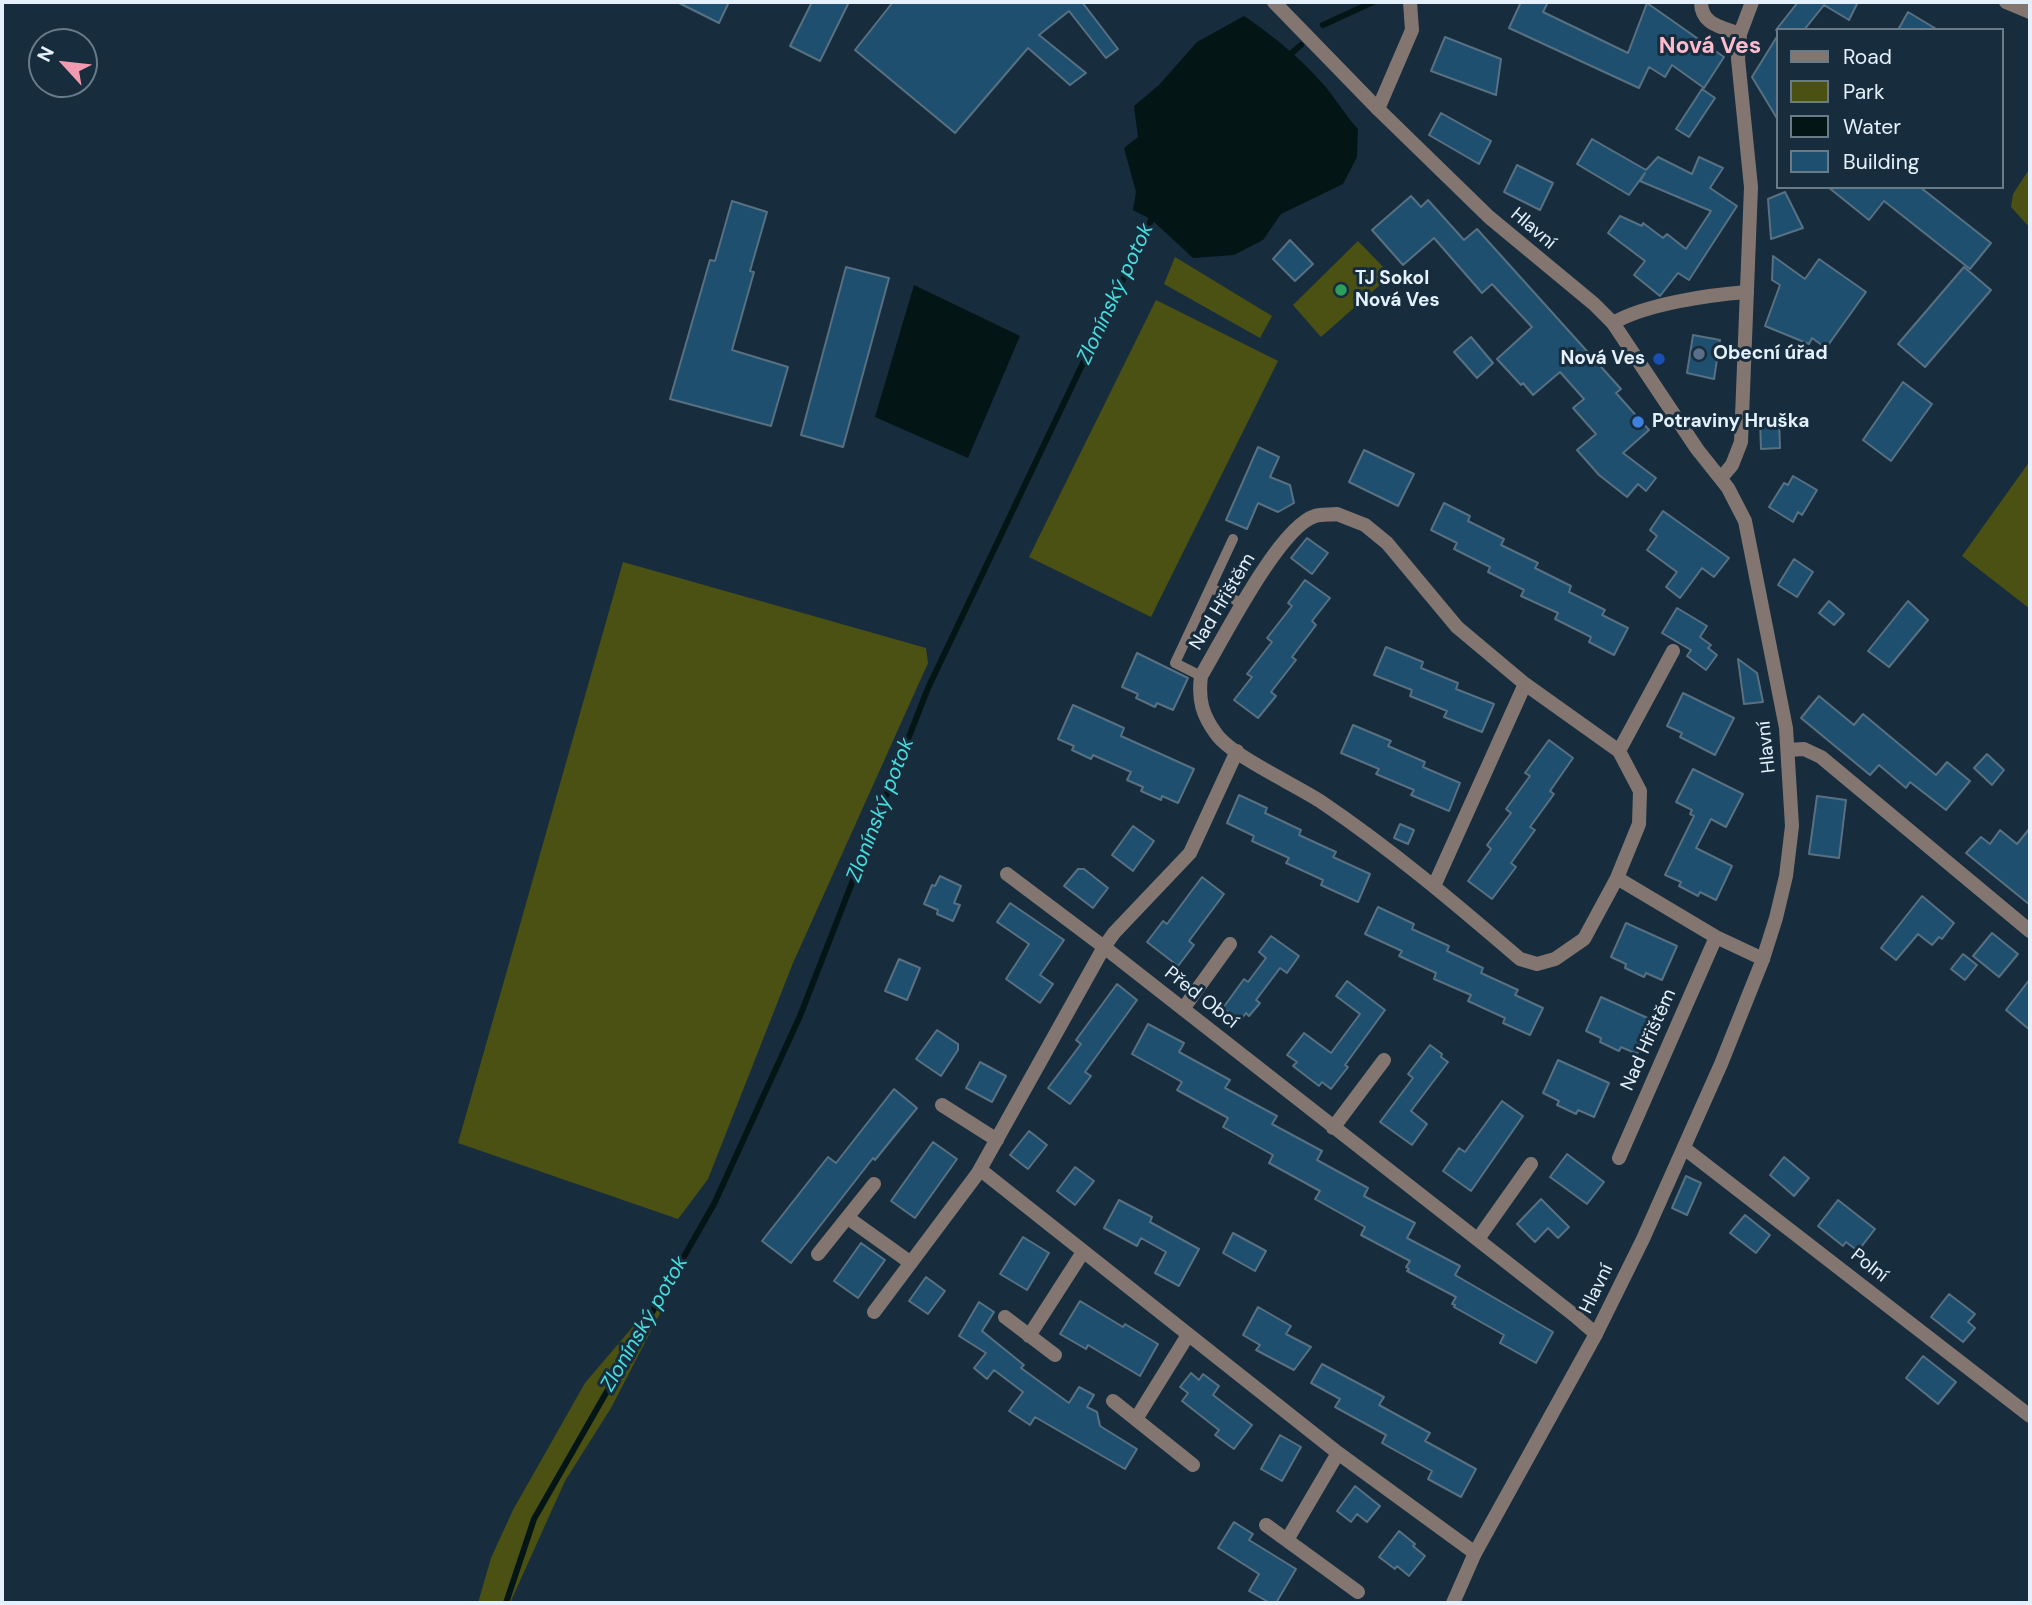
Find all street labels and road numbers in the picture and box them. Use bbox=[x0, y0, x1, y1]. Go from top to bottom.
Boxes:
street label: Hlavní bbox=[1506, 203, 1560, 255]
street label: Nad Hřištěm bbox=[1185, 549, 1261, 655]
street label: Hlavní bbox=[1753, 720, 1781, 774]
street label: Před Obcí bbox=[1160, 962, 1242, 1034]
street label: Nad Hřištěm bbox=[1616, 986, 1682, 1094]
street label: Polní bbox=[1846, 1244, 1892, 1288]
street label: Hlavní bbox=[1575, 1260, 1619, 1318]

